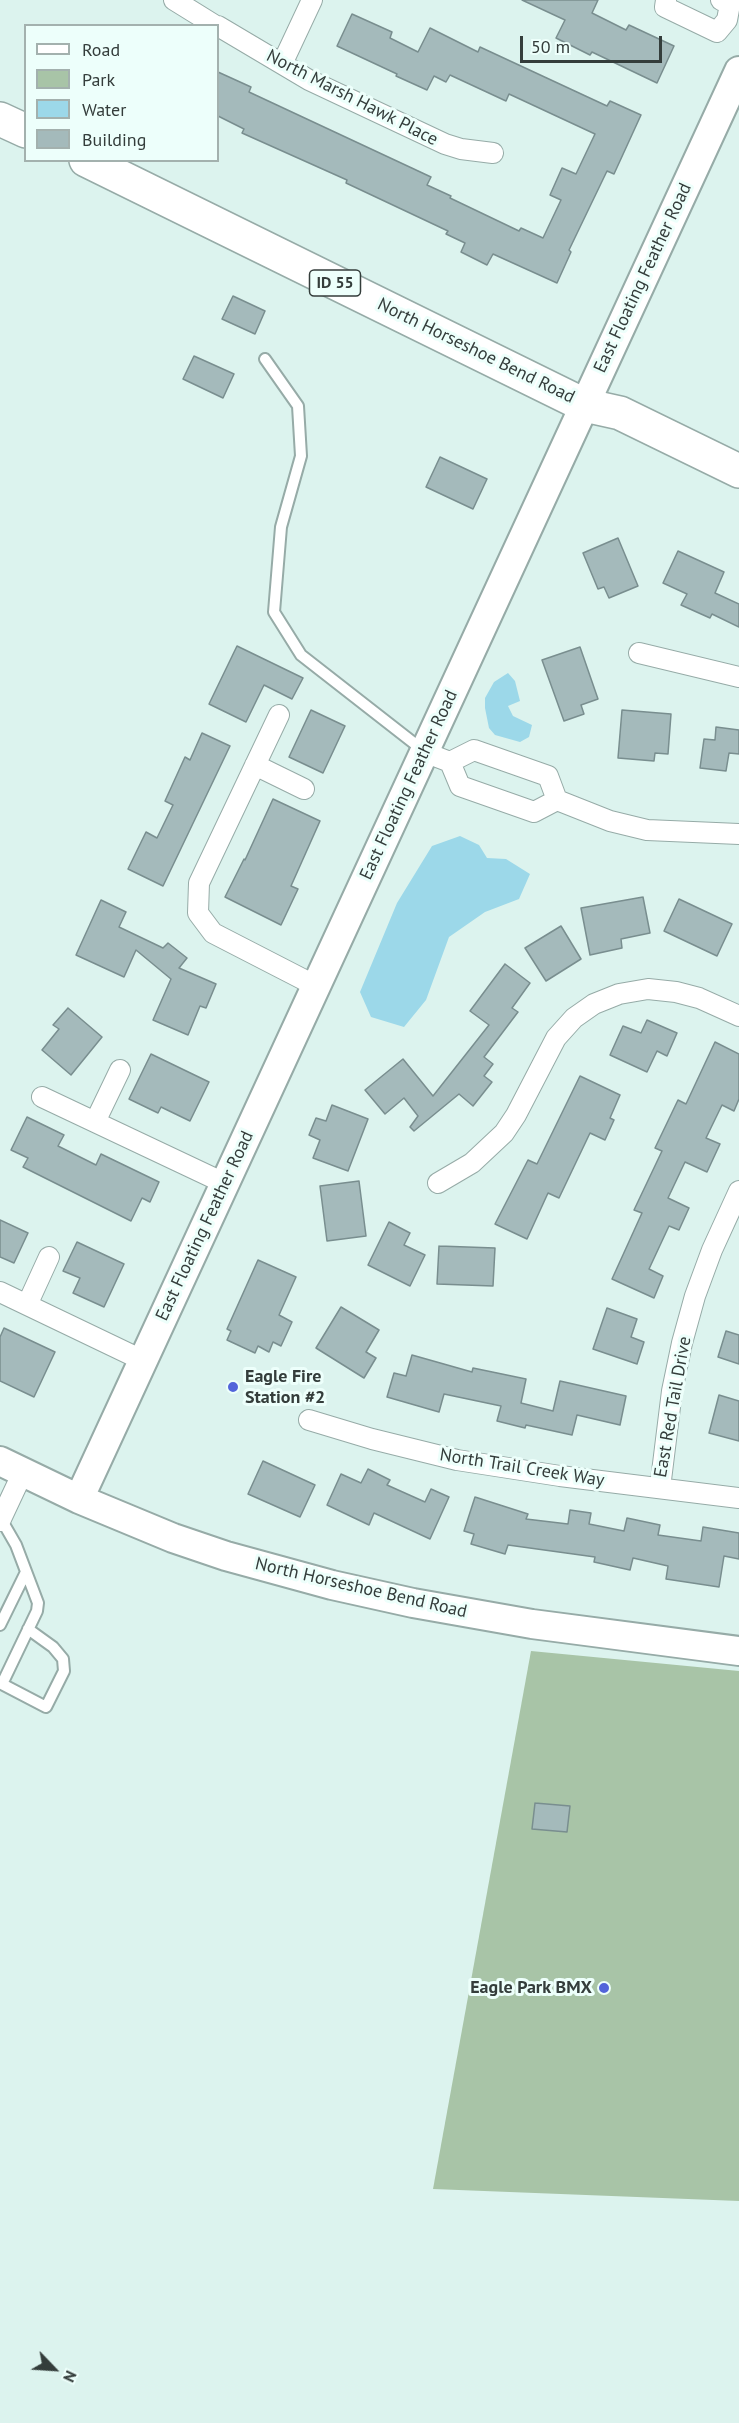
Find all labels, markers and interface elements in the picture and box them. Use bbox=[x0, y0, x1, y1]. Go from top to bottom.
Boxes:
legend bbox=[24, 24, 219, 162]
scale bar bbox=[523, 24, 666, 62]
text: 50 m bbox=[531, 35, 570, 58]
text: Road bbox=[82, 38, 120, 61]
street label: North Marsh Hawk Place bbox=[263, 45, 441, 151]
text: Park bbox=[82, 68, 115, 91]
text: Water bbox=[82, 98, 126, 121]
text: Building bbox=[82, 128, 146, 151]
street label: East Floating Feather Road bbox=[589, 180, 697, 376]
road number: ID 55 bbox=[310, 270, 360, 296]
street label: North Horseshoe Bend Road bbox=[374, 294, 578, 408]
street label: East Floating Feather Road bbox=[355, 687, 463, 883]
street label: East Floating Feather Road bbox=[151, 1128, 259, 1324]
street label: East Red Tail Drive bbox=[650, 1335, 696, 1479]
place label: Eagle Fire Station #2 bbox=[245, 1366, 325, 1408]
marker: Eagle Fire Station #2 bbox=[226, 1380, 240, 1394]
street label: North Trail Creek Way bbox=[438, 1444, 606, 1492]
street label: North Horseshoe Bend Road bbox=[253, 1553, 469, 1623]
place label: Eagle Park BMX bbox=[470, 1977, 592, 1999]
marker: Eagle Park BMX bbox=[597, 1981, 611, 1995]
north arrow bbox=[24, 2339, 84, 2399]
text: N bbox=[59, 2368, 82, 2386]

